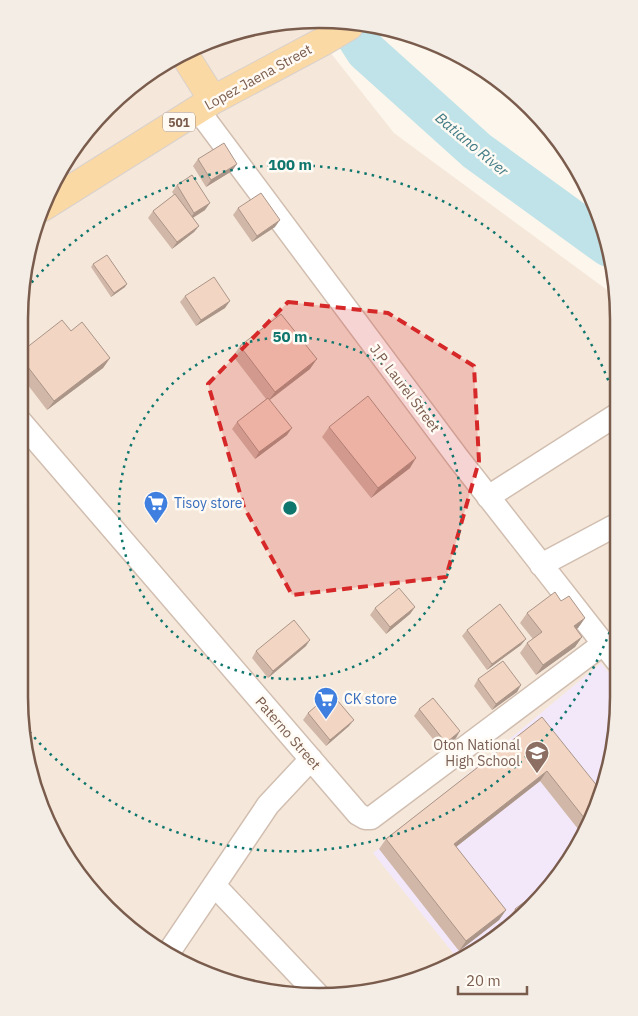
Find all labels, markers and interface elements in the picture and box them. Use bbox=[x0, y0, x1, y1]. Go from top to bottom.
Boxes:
street label: Lopez Jaena Street bbox=[201, 40, 315, 114]
water label: Batiano River bbox=[432, 108, 513, 180]
road number: 501 bbox=[163, 112, 195, 132]
text: 100 m bbox=[268, 155, 312, 174]
text: 50 m bbox=[273, 327, 307, 346]
street label: J.P. Laurel Street bbox=[366, 340, 444, 436]
supermarket icon: Tisoy store bbox=[143, 490, 169, 524]
place label: Tisoy store bbox=[174, 494, 243, 512]
centre of rings bbox=[281, 499, 299, 517]
supermarket icon: CK store bbox=[313, 686, 339, 720]
place label: CK store bbox=[344, 690, 397, 708]
street label: Paterno Street bbox=[251, 693, 325, 773]
place label: Oton National High School bbox=[433, 736, 520, 770]
school or university icon: Oton National High School bbox=[524, 740, 550, 774]
scale bar bbox=[458, 964, 527, 996]
text: 20 m bbox=[466, 971, 501, 990]

